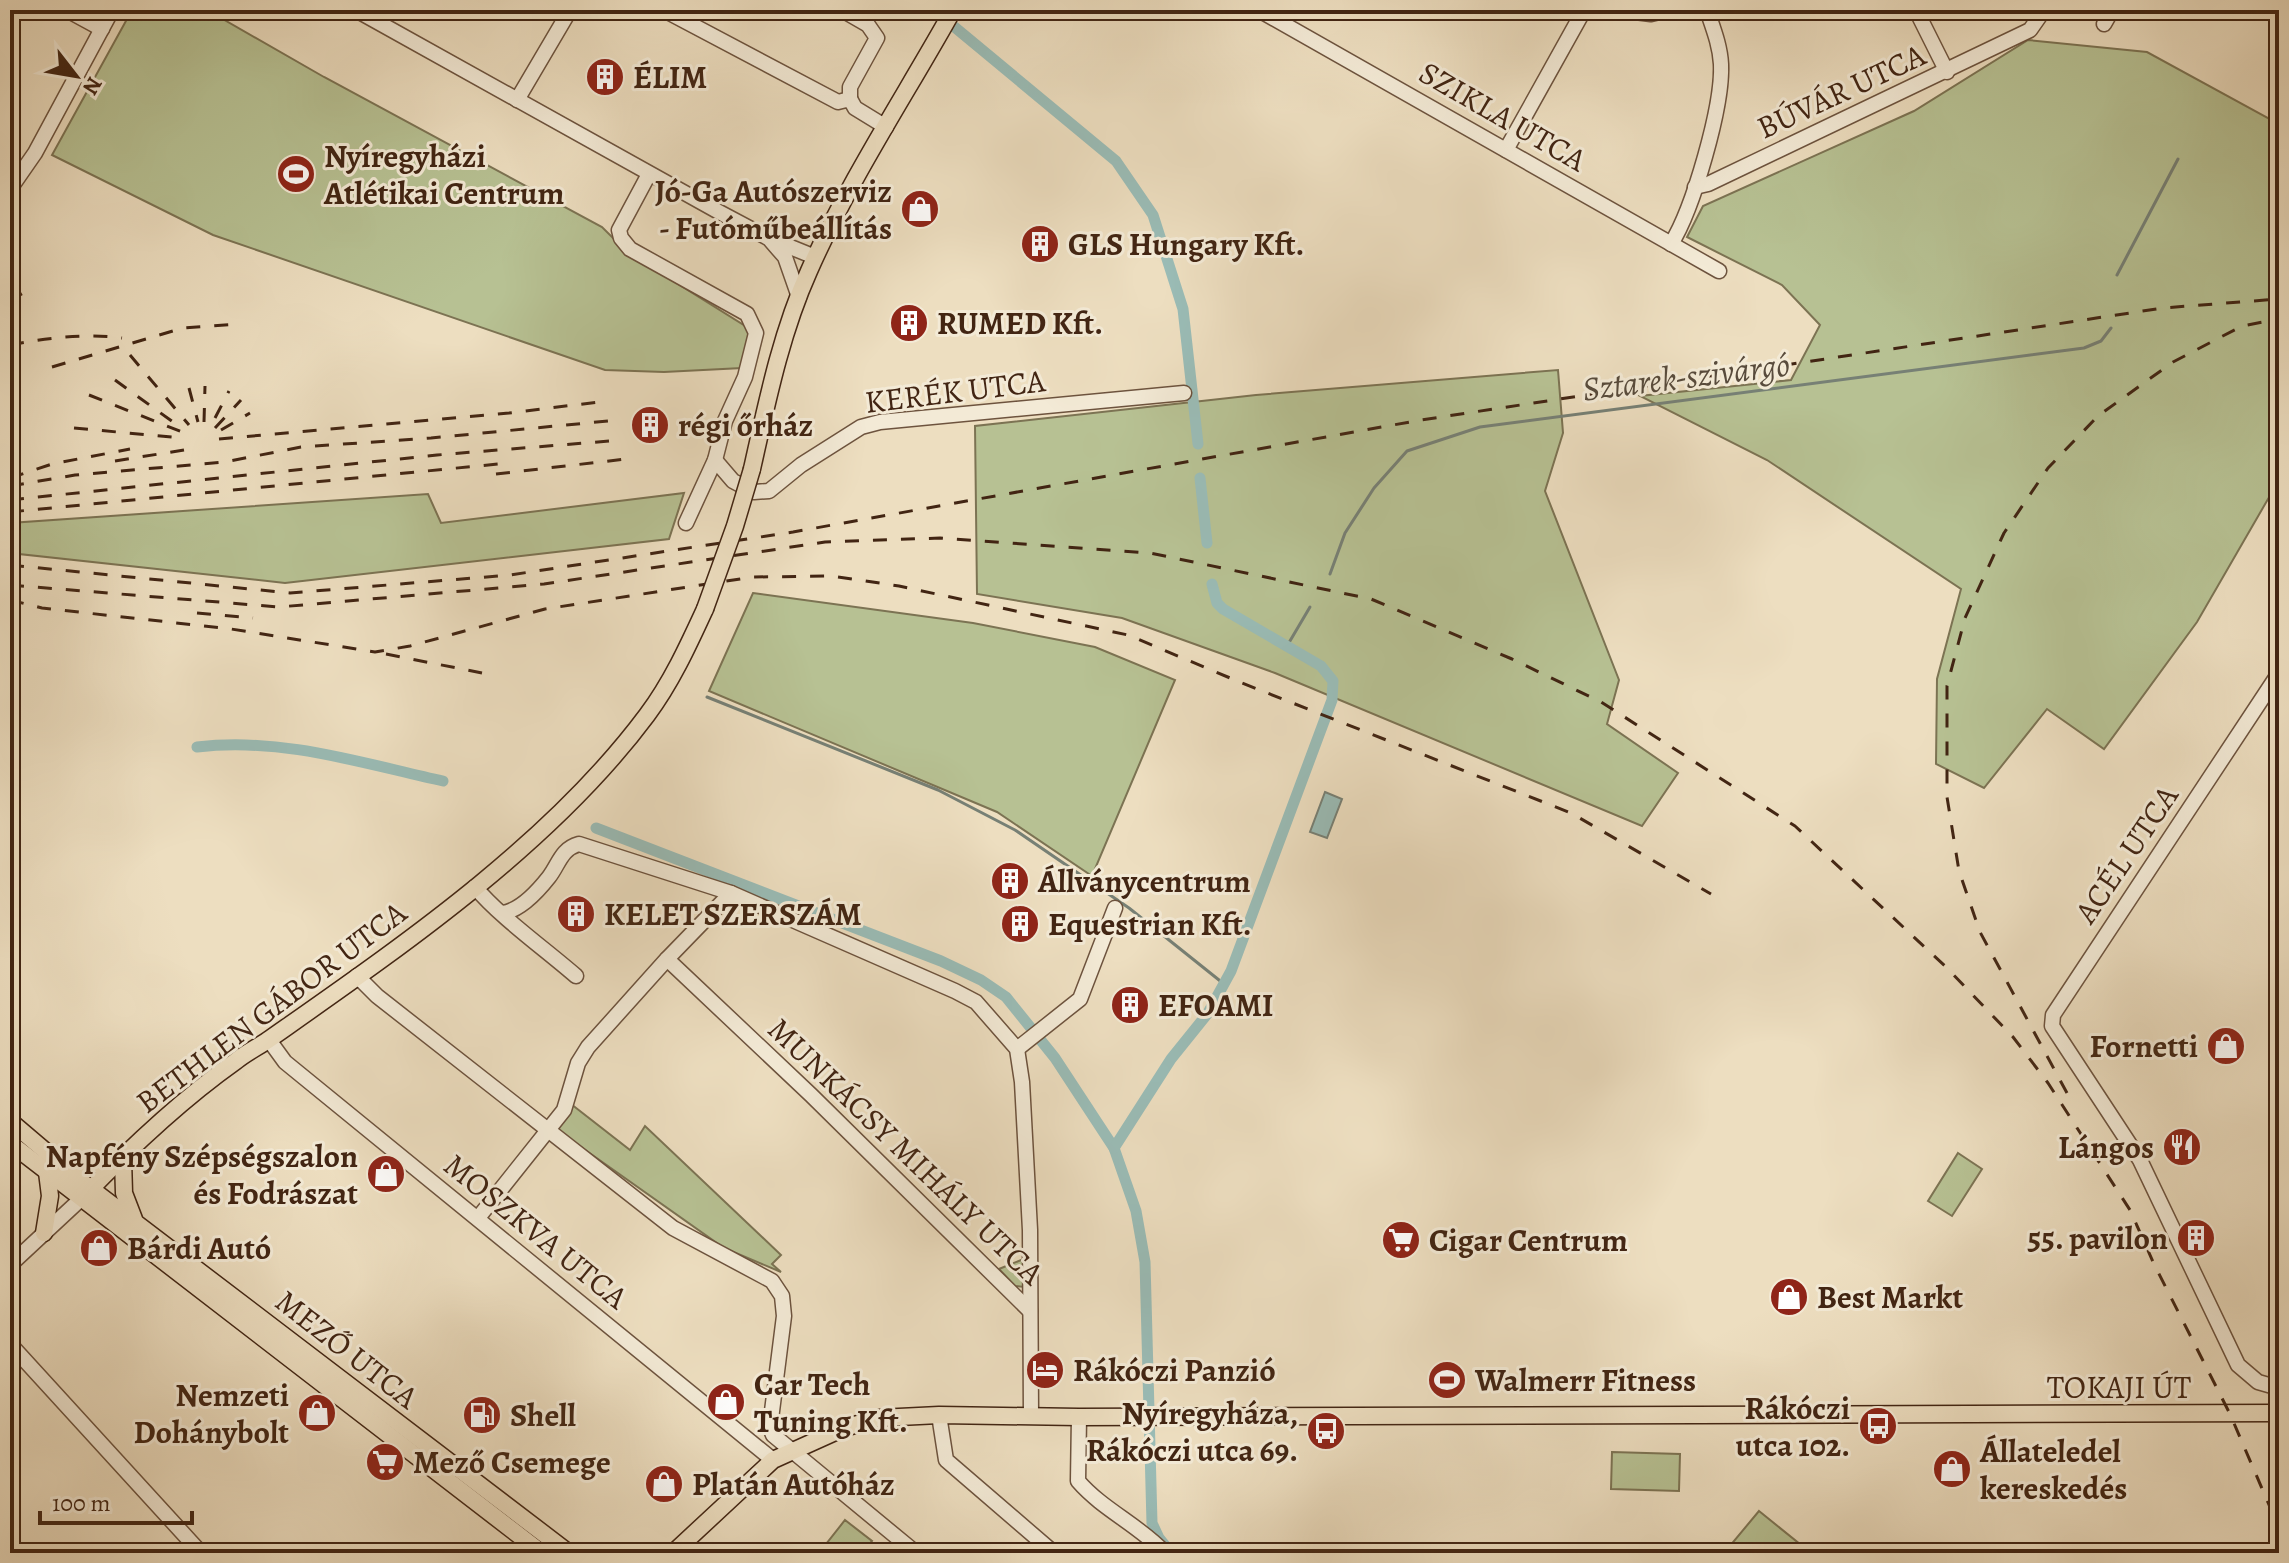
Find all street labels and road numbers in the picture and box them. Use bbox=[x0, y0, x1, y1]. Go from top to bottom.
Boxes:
street label: BÚVÁR UTCA bbox=[1750, 32, 1934, 149]
street label: SZIKLA UTCA bbox=[1411, 50, 1596, 182]
street label: KERÉK UTCA bbox=[862, 358, 1049, 424]
street label: ACÉL UTCA bbox=[2063, 775, 2189, 932]
street label: BETHLEN GÁBOR UTCA bbox=[127, 890, 416, 1123]
street label: MUNKÁCSY MIHÁLY UTCA bbox=[758, 1007, 1054, 1295]
street label: MOSZKVA UTCA bbox=[435, 1143, 638, 1320]
street label: MEZŐ UTCA bbox=[266, 1279, 429, 1420]
street label: TOKAJI ÚT bbox=[2047, 1365, 2192, 1409]

